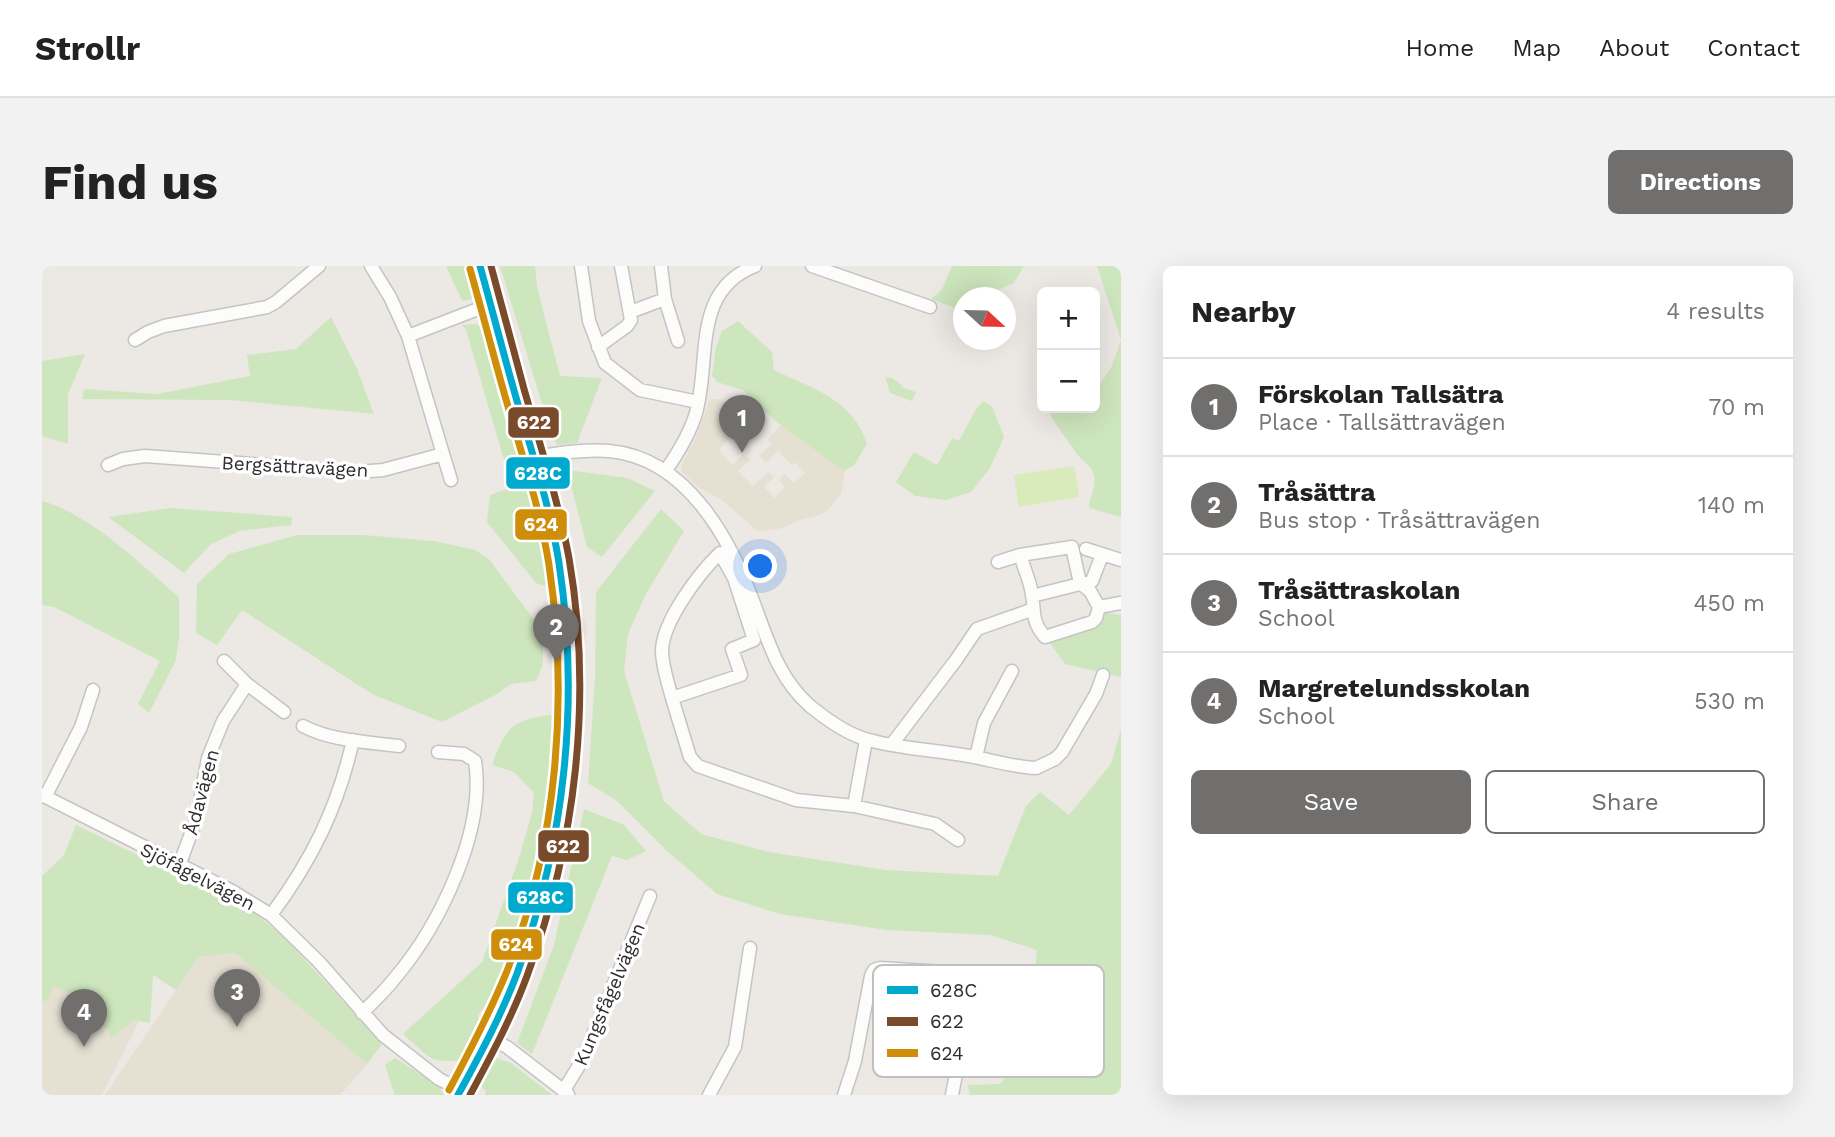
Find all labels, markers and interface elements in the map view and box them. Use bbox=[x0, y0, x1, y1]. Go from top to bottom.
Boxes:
text: Strollr bbox=[35, 29, 140, 68]
text: Home bbox=[1406, 34, 1474, 62]
text: Map bbox=[1512, 34, 1561, 62]
text: About bbox=[1599, 34, 1669, 62]
text: Contact bbox=[1707, 34, 1800, 62]
button: Directions bbox=[1608, 150, 1793, 214]
text: Find us bbox=[42, 153, 218, 211]
north arrow bbox=[953, 287, 1016, 350]
map controls bbox=[1037, 287, 1100, 413]
button: + bbox=[1037, 287, 1100, 350]
text: Nearby bbox=[1191, 294, 1296, 329]
text: 4 results bbox=[1666, 298, 1765, 325]
button: − bbox=[1037, 350, 1100, 413]
text: Förskolan Tallsätra bbox=[1258, 379, 1504, 409]
text: 1 bbox=[1209, 394, 1219, 421]
text: 70 m bbox=[1708, 394, 1765, 421]
pin: 1 bbox=[719, 395, 765, 453]
line badge: 622 bbox=[507, 406, 560, 439]
text: Place · Tallsättravägen bbox=[1258, 409, 1506, 436]
text: 622 bbox=[517, 411, 551, 434]
street label: Bergsättravägen bbox=[221, 451, 369, 482]
line badge: 628C bbox=[505, 456, 571, 490]
text: 628C bbox=[514, 462, 562, 485]
text: Tråsättra bbox=[1258, 477, 1376, 507]
text: 2 bbox=[1207, 492, 1221, 519]
text: 140 m bbox=[1698, 492, 1765, 519]
text: Bus stop · Tråsättravägen bbox=[1258, 507, 1540, 534]
line badge: 624 bbox=[514, 508, 568, 541]
text: 624 bbox=[523, 513, 559, 536]
your location bbox=[743, 549, 777, 583]
text: Tråsättraskolan bbox=[1258, 575, 1460, 605]
text: 3 bbox=[1207, 590, 1221, 617]
text: 450 m bbox=[1693, 590, 1765, 617]
pin: 2 bbox=[533, 604, 579, 662]
text: School bbox=[1258, 605, 1335, 632]
text: Margretelundsskolan bbox=[1258, 673, 1530, 703]
text: 4 bbox=[1207, 688, 1221, 715]
text: 530 m bbox=[1694, 688, 1765, 715]
text: School bbox=[1258, 703, 1335, 730]
street label: Ådavägen bbox=[179, 747, 224, 838]
button: Save bbox=[1191, 770, 1471, 834]
button: Share bbox=[1485, 770, 1765, 834]
line badge: 622 bbox=[537, 829, 590, 863]
text: 622 bbox=[546, 835, 580, 858]
street label: Sjöfågelvägen bbox=[137, 838, 259, 915]
line badge: 628C bbox=[507, 881, 574, 914]
text: 628C bbox=[516, 886, 564, 909]
street label: Kungsfågelvägen bbox=[569, 919, 650, 1069]
line badge: 624 bbox=[490, 928, 543, 961]
text: 624 bbox=[498, 933, 534, 956]
legend bbox=[873, 965, 1104, 1077]
pin: 3 bbox=[214, 969, 260, 1027]
text: 628C bbox=[930, 979, 977, 1002]
pin: 4 bbox=[61, 989, 107, 1047]
text: 622 bbox=[930, 1010, 964, 1033]
text: 624 bbox=[930, 1042, 964, 1065]

